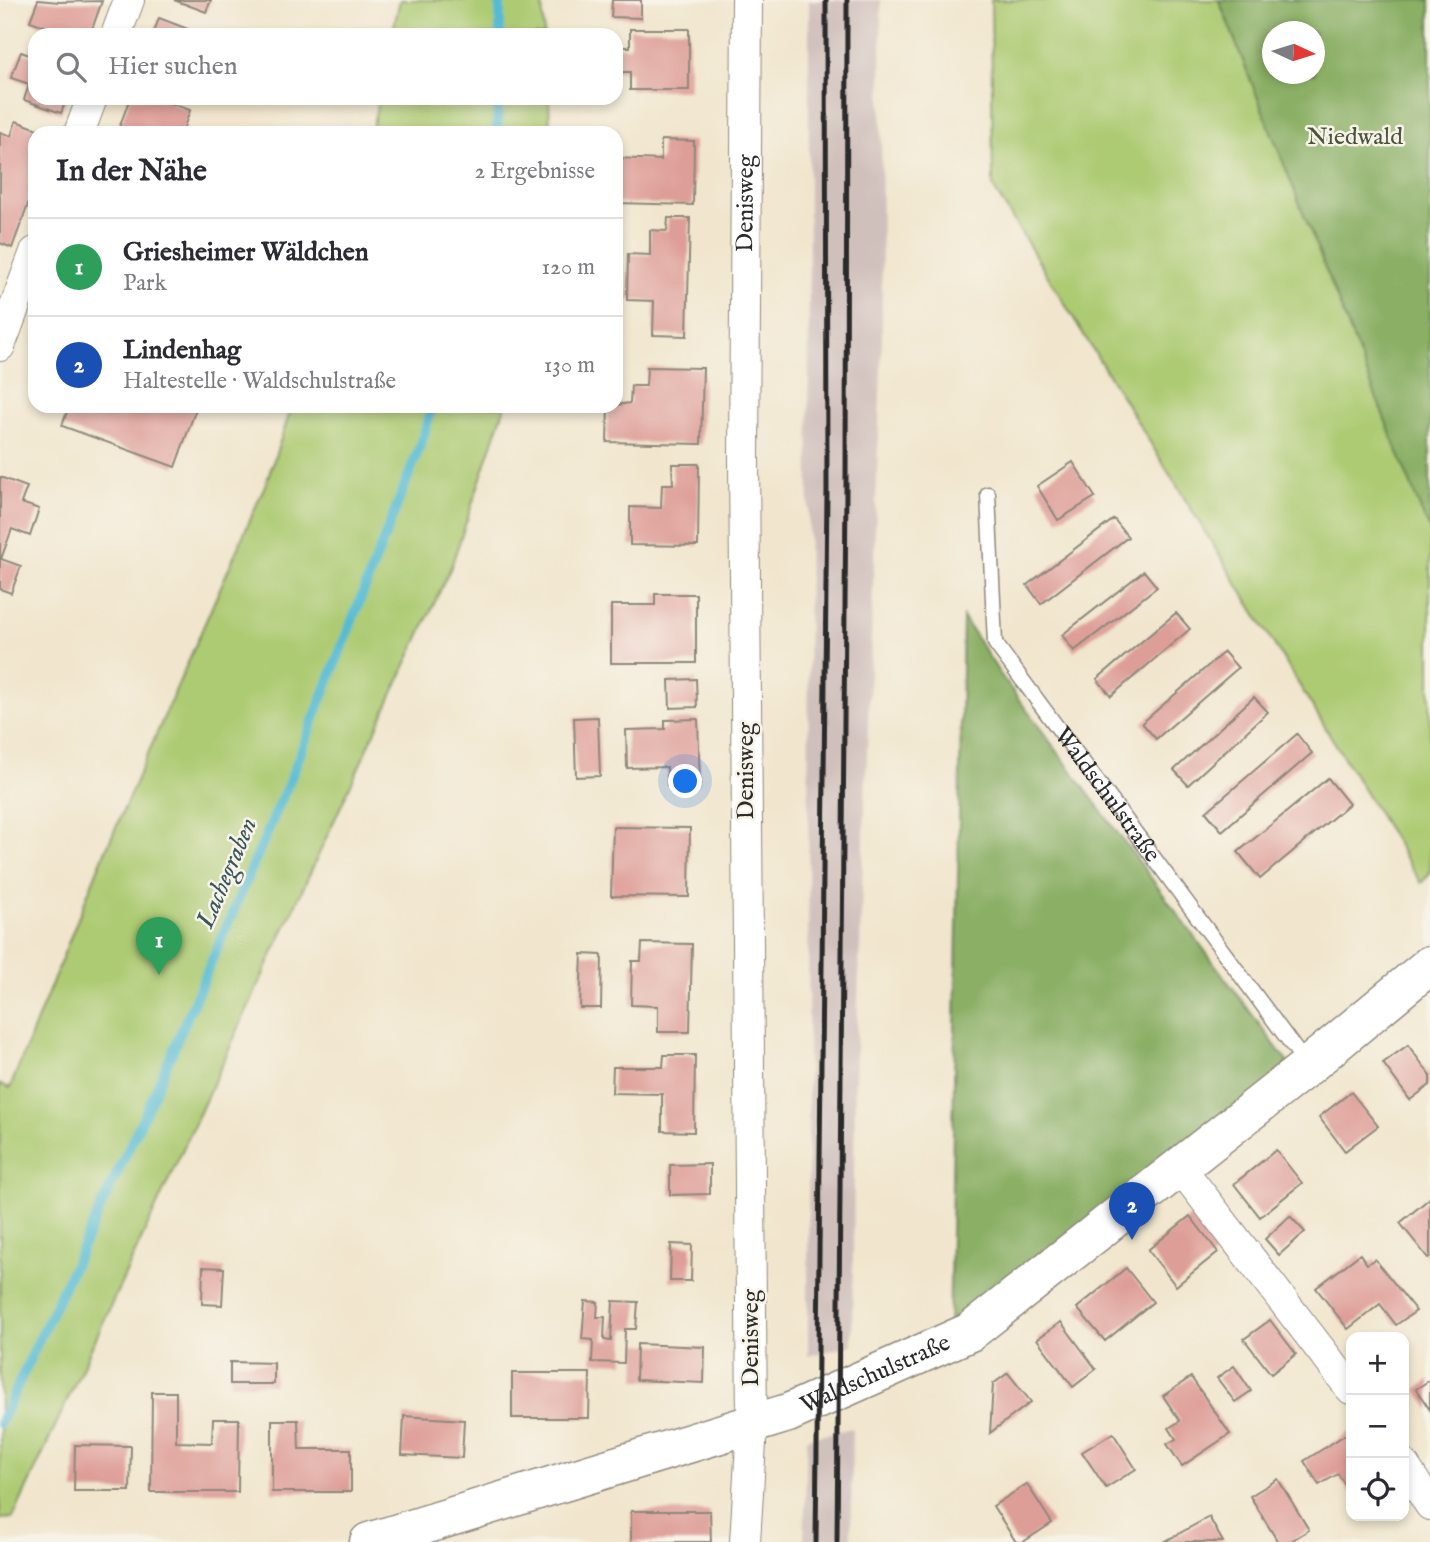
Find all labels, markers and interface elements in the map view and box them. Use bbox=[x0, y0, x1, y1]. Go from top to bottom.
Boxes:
north arrow bbox=[1262, 21, 1325, 84]
search box bbox=[28, 28, 623, 105]
icon: search bbox=[52, 48, 90, 86]
text: Hier suchen bbox=[108, 50, 238, 83]
park label: Niedwald bbox=[1307, 122, 1403, 153]
text: In der Nähe bbox=[56, 153, 207, 191]
street label: Denisweg bbox=[730, 153, 761, 252]
text: 2 Ergebnisse bbox=[474, 157, 595, 186]
text: Griesheimer Wäldchen bbox=[123, 236, 369, 269]
text: 1 bbox=[75, 253, 83, 282]
text: 120 m bbox=[542, 253, 595, 282]
text: Park bbox=[123, 269, 167, 298]
text: Lindenhag bbox=[123, 334, 241, 367]
text: 2 bbox=[74, 351, 84, 380]
text: 130 m bbox=[544, 351, 595, 380]
text: Haltestelle · Waldschulstraße bbox=[123, 367, 396, 396]
street label: Denisweg bbox=[731, 721, 762, 820]
street label: Waldschulstraße bbox=[1047, 721, 1167, 869]
your location bbox=[668, 764, 702, 798]
water label: Lachegraben bbox=[189, 813, 266, 935]
pin: 1 bbox=[136, 917, 182, 975]
pin: 2 bbox=[1109, 1182, 1155, 1240]
street label: Denisweg bbox=[736, 1288, 767, 1387]
street label: Waldschulstraße bbox=[796, 1327, 955, 1421]
map controls bbox=[1346, 1332, 1409, 1521]
button: + bbox=[1346, 1332, 1409, 1395]
button: − bbox=[1346, 1395, 1409, 1458]
button: locate bbox=[1346, 1458, 1409, 1521]

